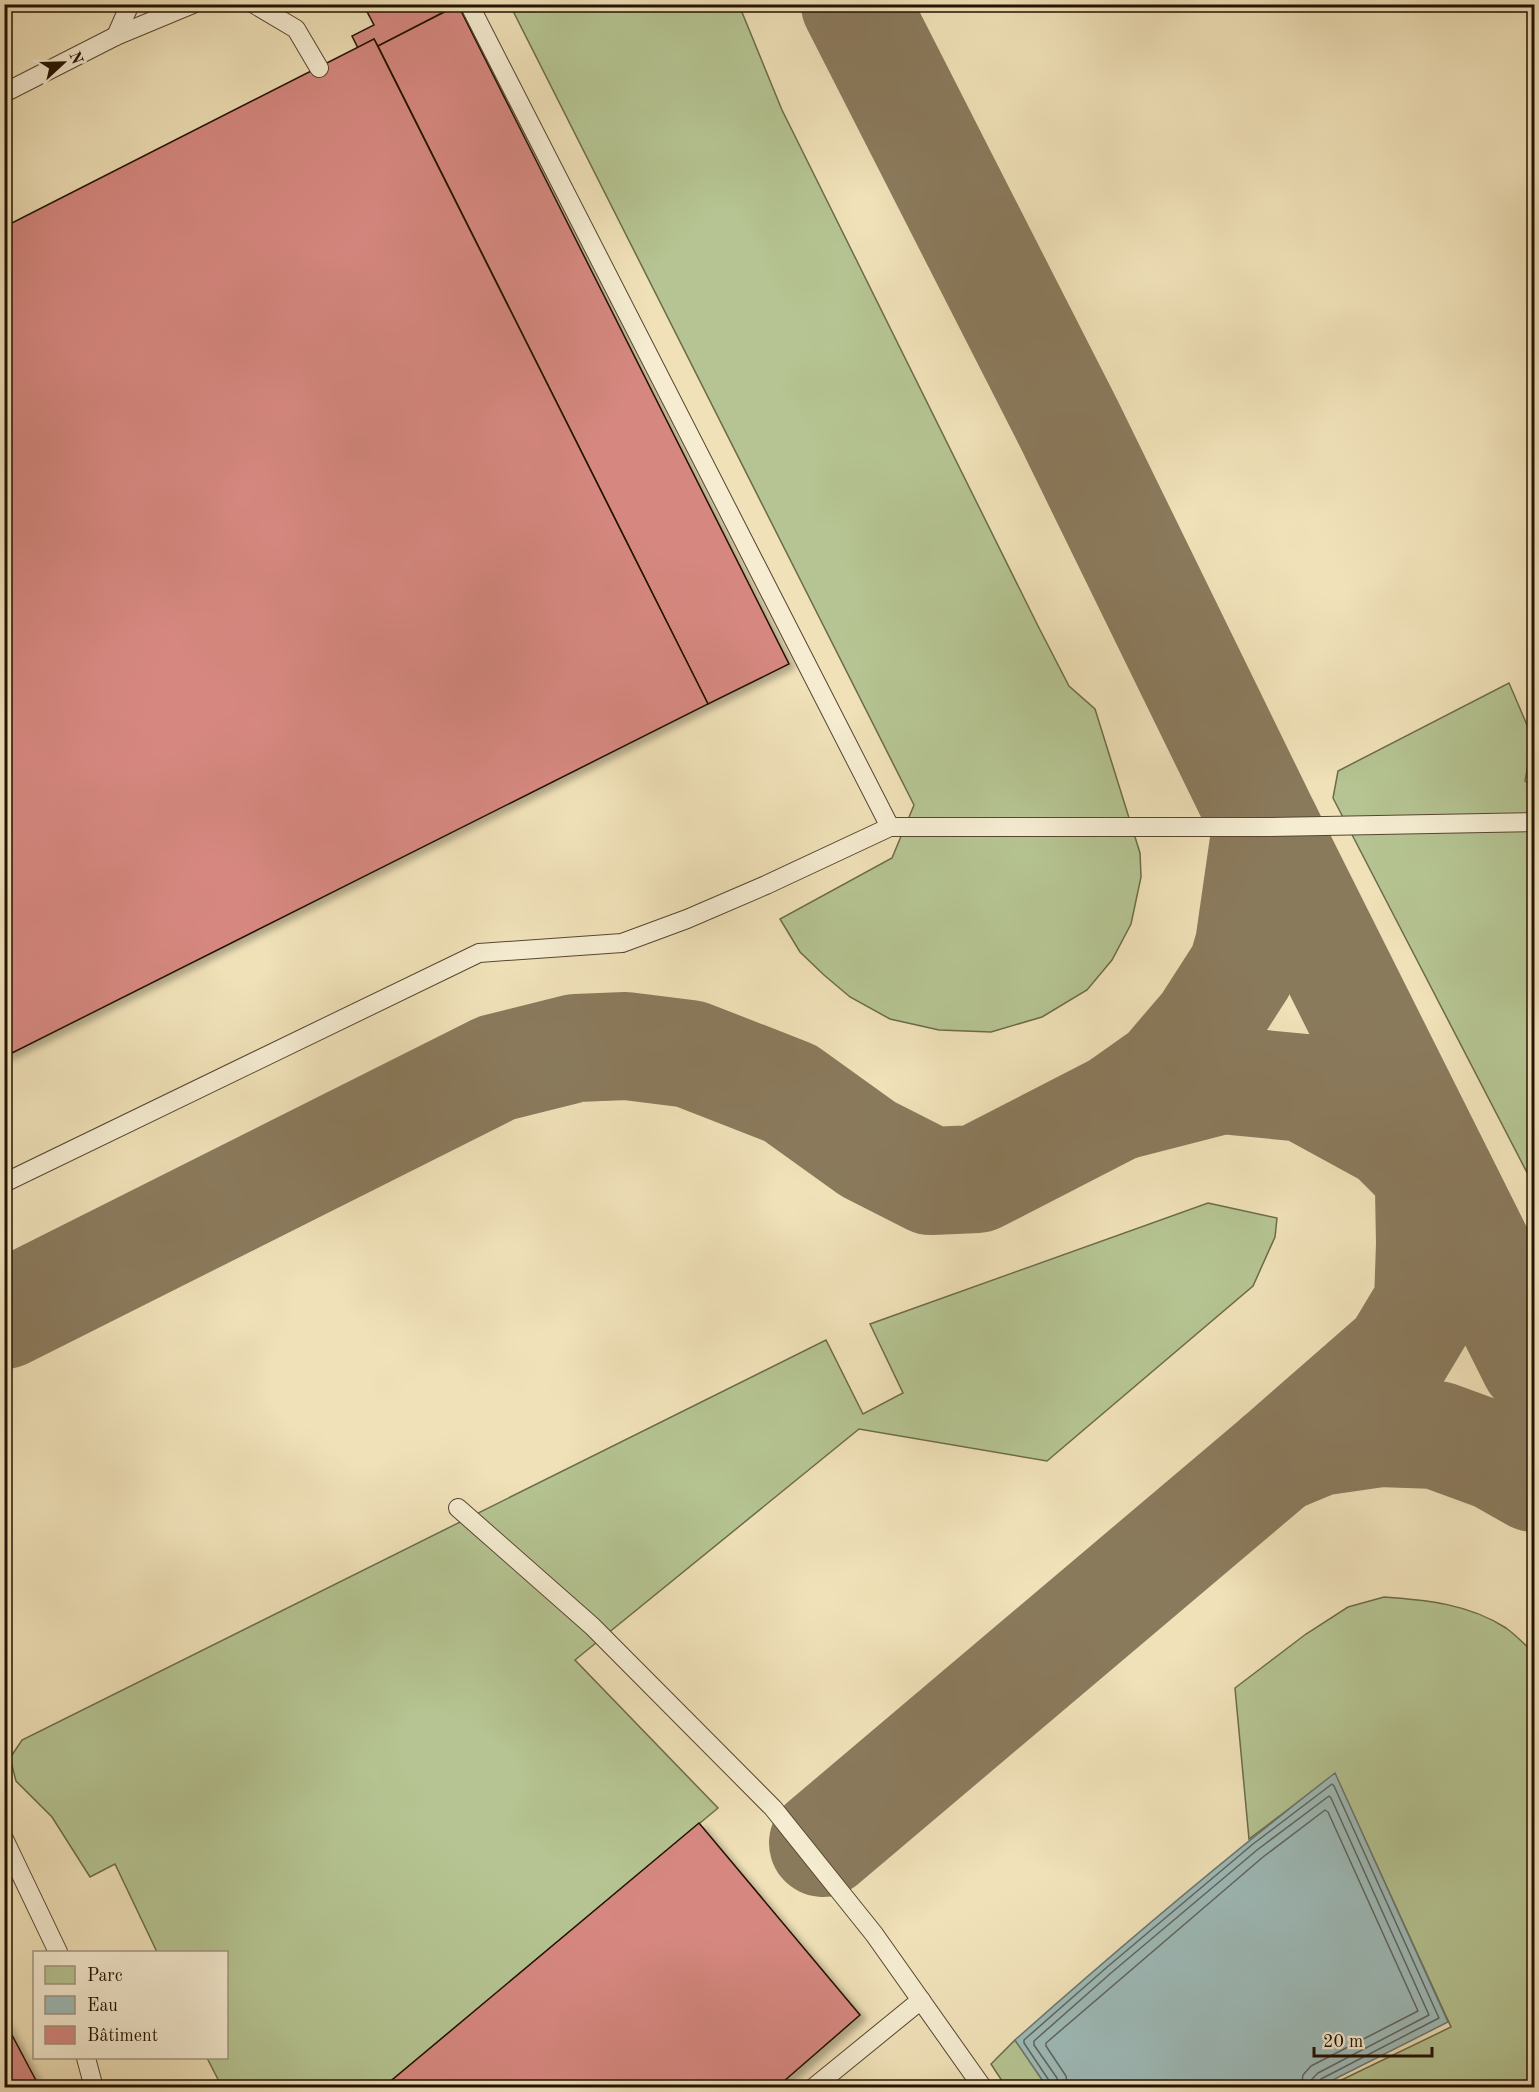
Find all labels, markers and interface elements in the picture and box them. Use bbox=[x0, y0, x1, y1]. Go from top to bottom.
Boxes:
north arrow bbox=[33, 33, 93, 93]
text: N bbox=[65, 49, 85, 68]
legend bbox=[33, 1951, 228, 2059]
text: Parc bbox=[87, 1967, 123, 1985]
text: Eau bbox=[87, 1997, 118, 2015]
scale bar bbox=[1314, 2020, 1432, 2058]
text: Bâtiment bbox=[87, 2027, 158, 2045]
text: 20 m bbox=[1323, 2033, 1363, 2051]

